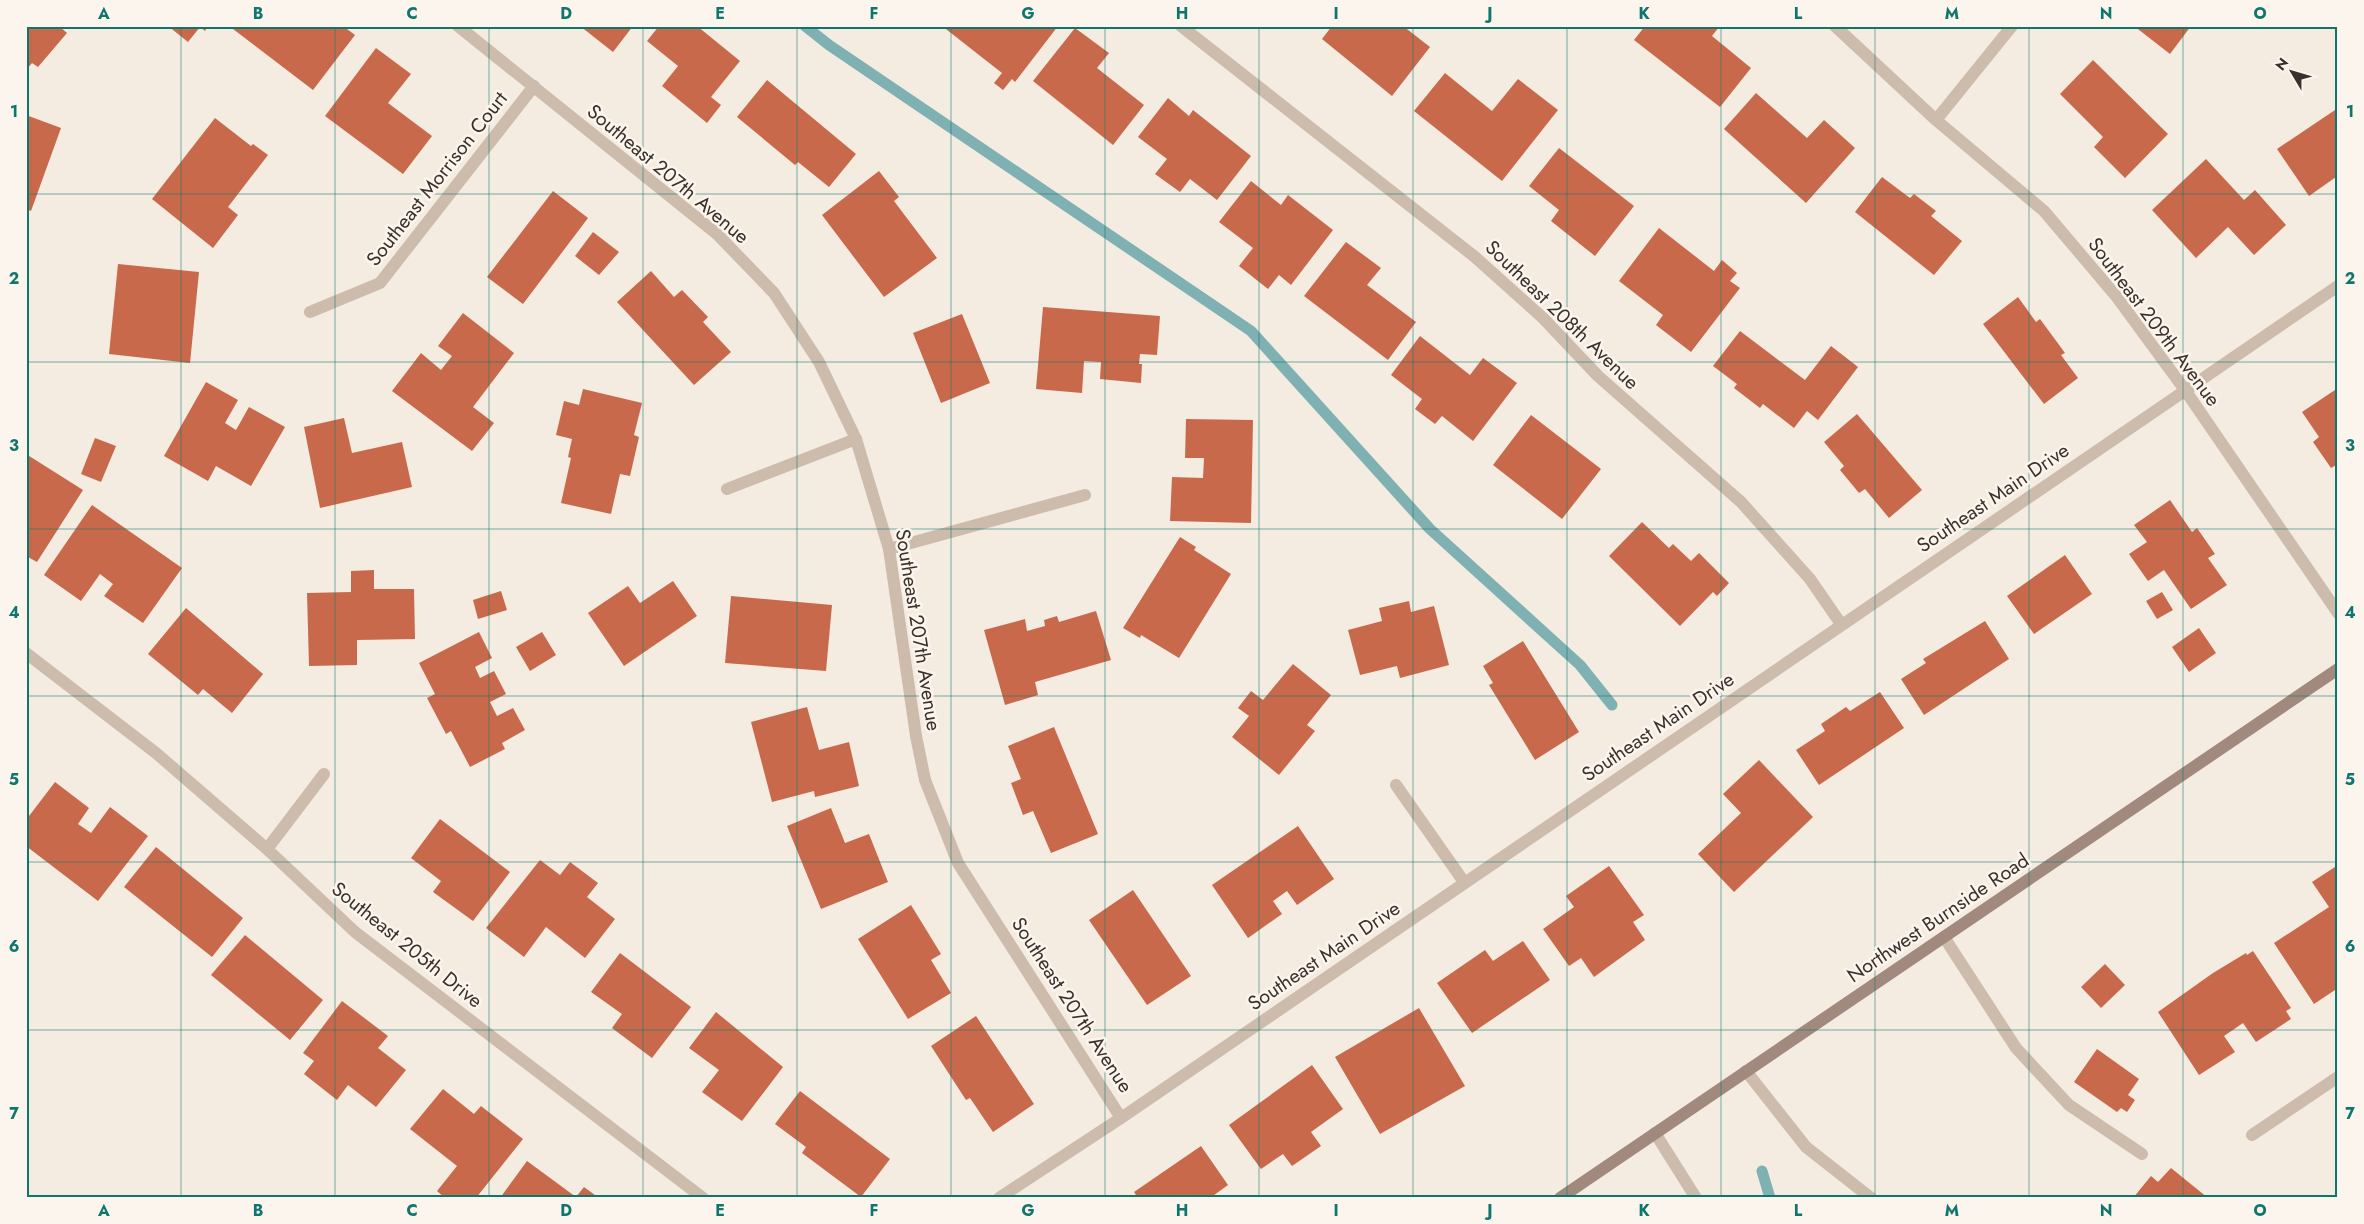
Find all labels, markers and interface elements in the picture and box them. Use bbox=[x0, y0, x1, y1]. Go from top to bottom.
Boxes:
text: A bbox=[97, 2, 110, 25]
text: B bbox=[253, 2, 263, 25]
text: C bbox=[406, 2, 418, 25]
text: D bbox=[560, 2, 572, 25]
text: E bbox=[715, 2, 725, 25]
text: F bbox=[870, 2, 878, 25]
text: G bbox=[1021, 2, 1035, 25]
text: H bbox=[1176, 2, 1188, 25]
text: I bbox=[1333, 2, 1339, 25]
text: J bbox=[1484, 2, 1493, 25]
text: K bbox=[1638, 2, 1650, 25]
text: L bbox=[1794, 2, 1803, 25]
text: M bbox=[1945, 2, 1959, 25]
text: N bbox=[2100, 2, 2112, 25]
text: O bbox=[2253, 2, 2267, 25]
north arrow bbox=[2266, 48, 2316, 98]
text: N bbox=[2270, 53, 2293, 75]
street label: Southeast Morrison Court bbox=[359, 85, 515, 273]
street label: Southeast 207th Avenue bbox=[581, 97, 755, 251]
text: 1 bbox=[10, 100, 18, 123]
text: 1 bbox=[2346, 100, 2354, 123]
street label: Southeast 209th Avenue bbox=[2081, 231, 2227, 413]
street label: Southeast 208th Avenue bbox=[1478, 234, 1646, 396]
text: 2 bbox=[9, 267, 19, 290]
text: 2 bbox=[2345, 267, 2355, 290]
text: 3 bbox=[9, 434, 19, 457]
text: 3 bbox=[2345, 434, 2355, 457]
street label: Southeast Main Drive bbox=[1911, 436, 2075, 560]
street label: Southeast 207th Avenue bbox=[888, 527, 948, 733]
text: 4 bbox=[8, 601, 20, 624]
text: 4 bbox=[2344, 601, 2356, 624]
street label: Southeast Main Drive bbox=[1576, 665, 1740, 789]
text: 5 bbox=[9, 768, 19, 791]
text: 5 bbox=[2345, 768, 2355, 791]
street label: Northwest Burnside Road bbox=[1841, 846, 2035, 990]
street label: Southeast 205th Drive bbox=[325, 875, 489, 1015]
street label: Southeast Main Drive bbox=[1242, 894, 1406, 1018]
street label: Southeast 207th Avenue bbox=[1004, 912, 1140, 1098]
text: 6 bbox=[9, 935, 19, 958]
text: 6 bbox=[2345, 935, 2355, 958]
text: 7 bbox=[9, 1102, 19, 1125]
text: 7 bbox=[2345, 1102, 2355, 1125]
text: A bbox=[97, 1199, 110, 1222]
text: B bbox=[253, 1199, 263, 1222]
text: C bbox=[406, 1199, 418, 1222]
text: D bbox=[560, 1199, 572, 1222]
text: E bbox=[715, 1199, 725, 1222]
text: F bbox=[870, 1199, 878, 1222]
text: G bbox=[1021, 1199, 1035, 1222]
text: H bbox=[1176, 1199, 1188, 1222]
text: I bbox=[1333, 1199, 1339, 1222]
text: J bbox=[1484, 1199, 1493, 1222]
text: K bbox=[1638, 1199, 1650, 1222]
text: L bbox=[1794, 1199, 1803, 1222]
text: M bbox=[1945, 1199, 1959, 1222]
text: N bbox=[2100, 1199, 2112, 1222]
text: O bbox=[2253, 1199, 2267, 1222]

